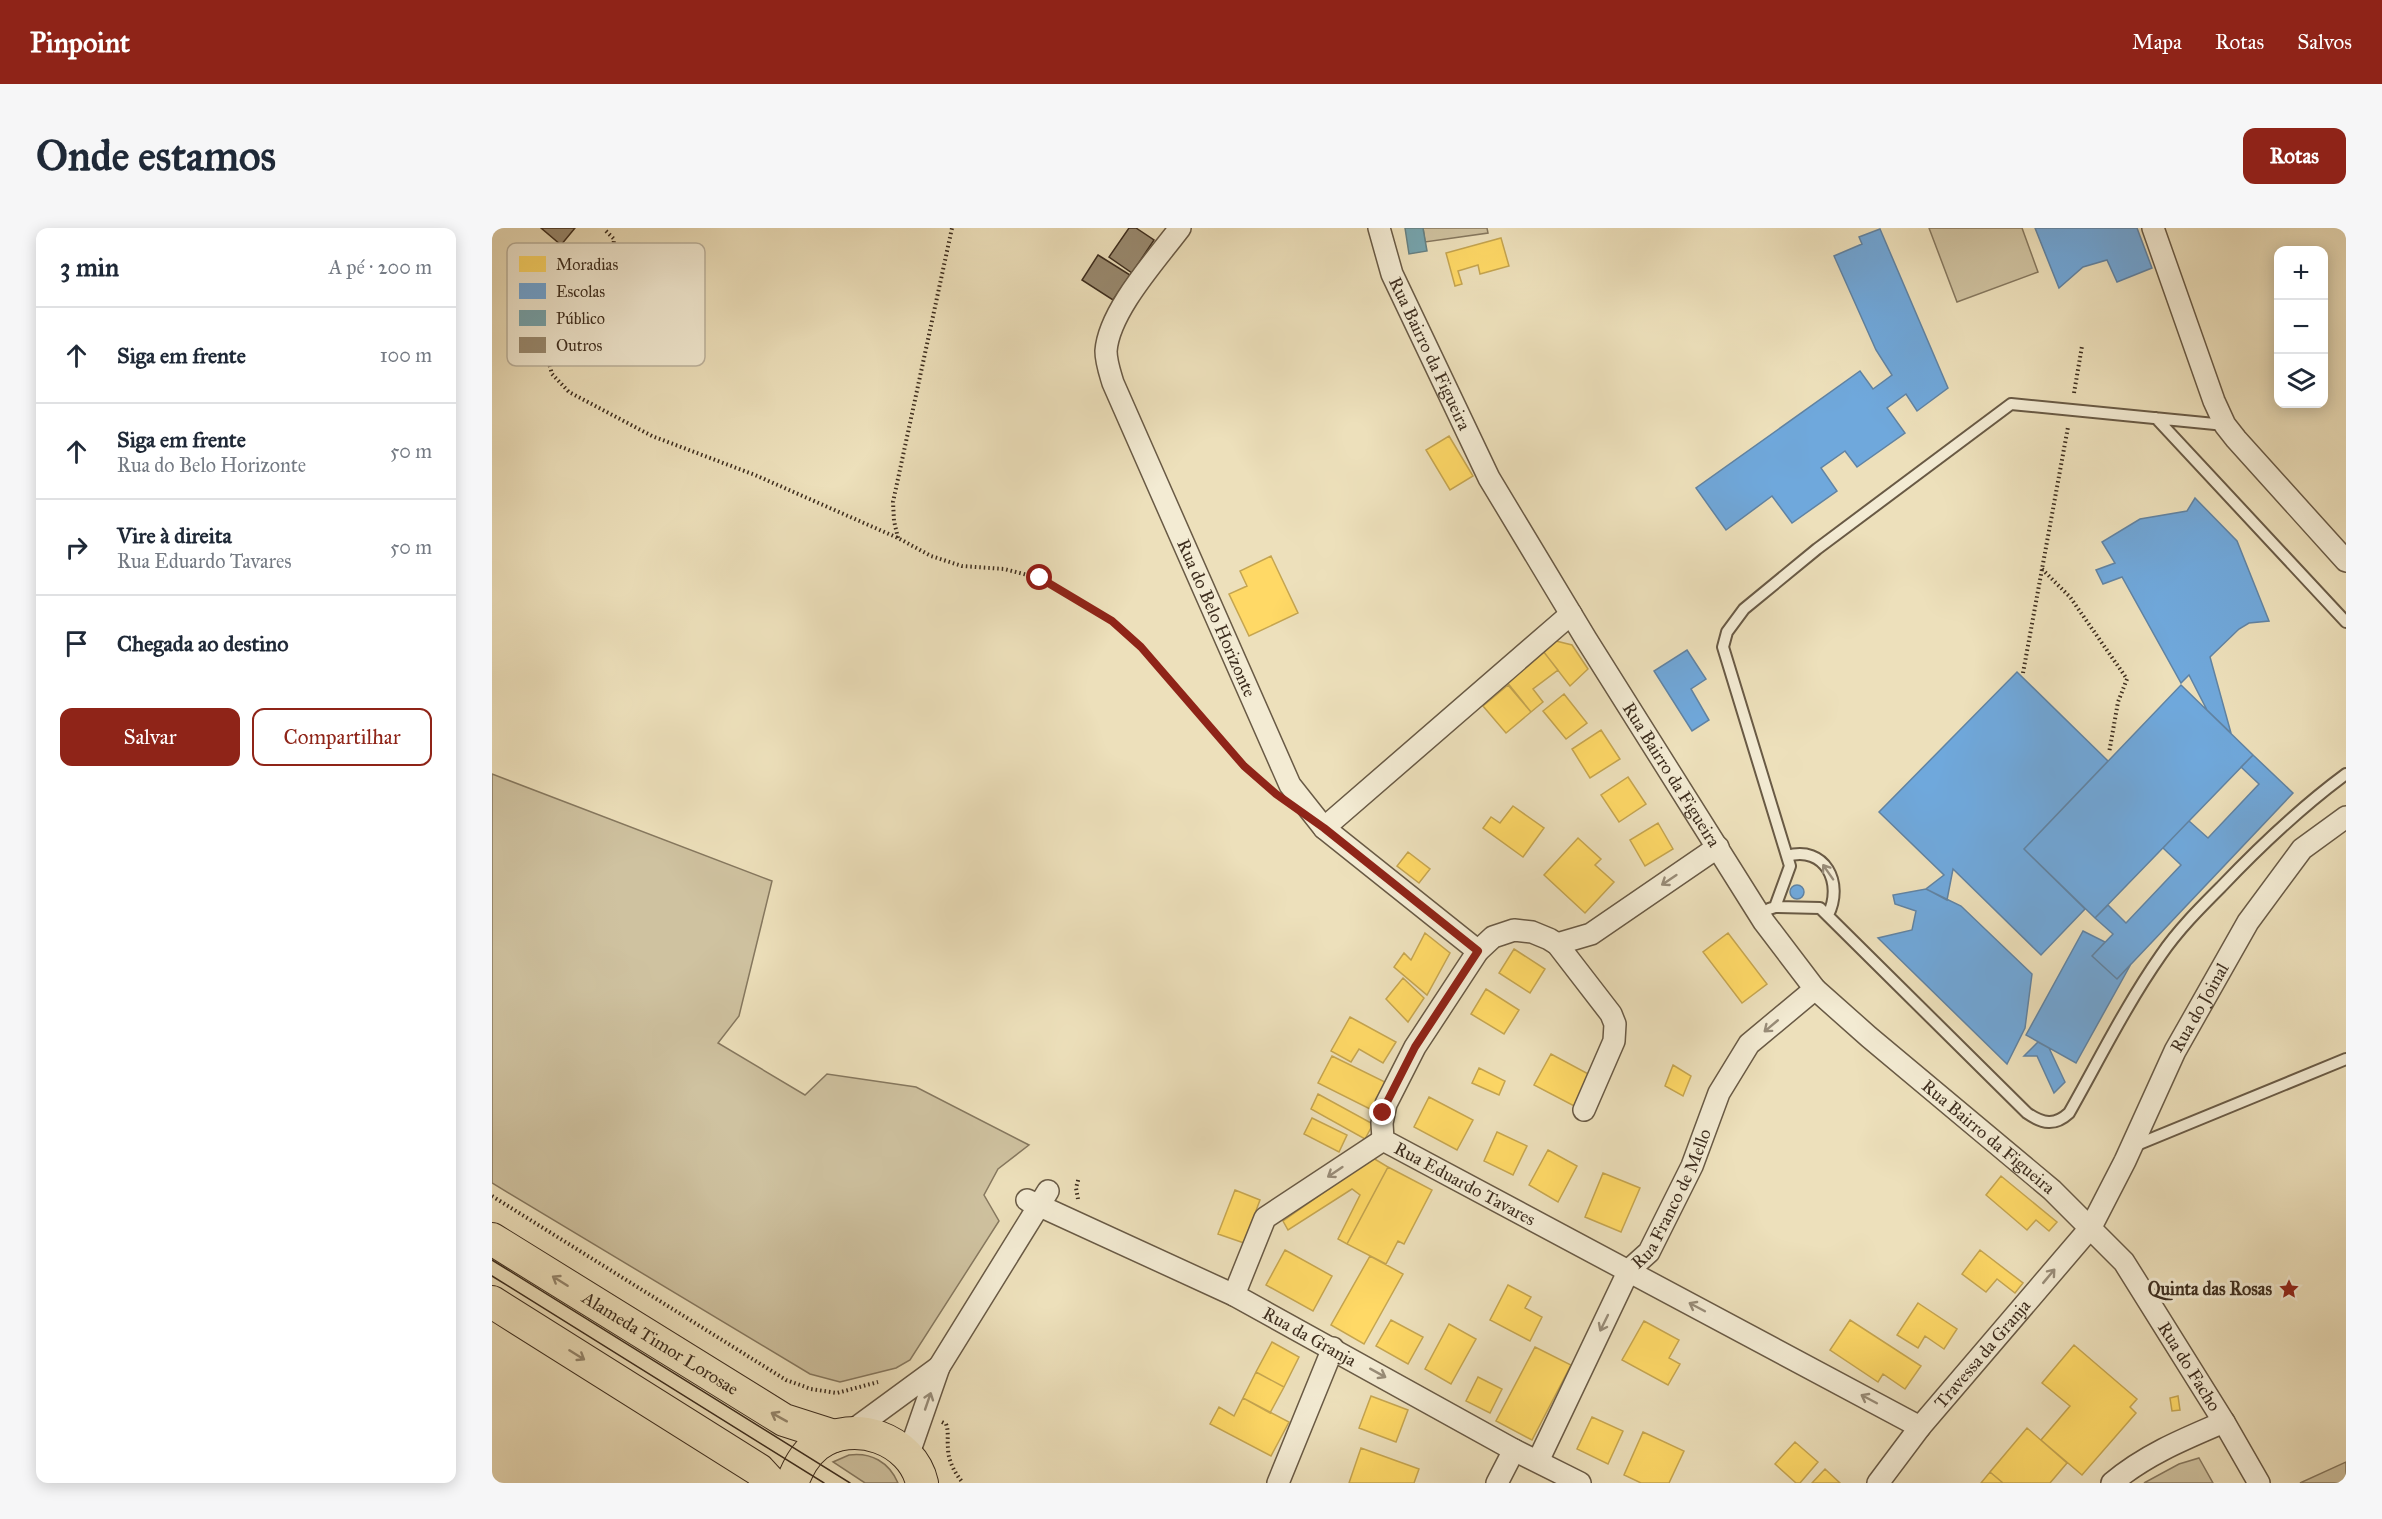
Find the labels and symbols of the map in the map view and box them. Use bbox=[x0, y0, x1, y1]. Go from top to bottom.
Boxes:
legend bbox=[507, 243, 705, 366]
text: Moradias bbox=[556, 255, 618, 274]
street label: Rua Bairro da Figueira bbox=[1384, 274, 1476, 434]
text: Escolas bbox=[556, 282, 605, 301]
text: Público bbox=[556, 309, 605, 328]
text: Outros bbox=[556, 336, 602, 355]
street label: Rua do Belo Horizonte bbox=[1172, 536, 1261, 701]
route start bbox=[1026, 564, 1052, 590]
street label: Rua Bairro da Figueira bbox=[1618, 698, 1725, 852]
one-way arrow bbox=[1821, 863, 1834, 880]
one-way arrow bbox=[1662, 874, 1678, 886]
street label: Rua do Joinal bbox=[2166, 959, 2234, 1056]
one-way arrow bbox=[1763, 1020, 1779, 1033]
street label: Rua Bairro da Figueira bbox=[1917, 1075, 2060, 1199]
route end bbox=[1369, 1099, 1395, 1125]
street label: Rua Franco de Mello bbox=[1627, 1126, 1716, 1274]
street label: Rua Eduardo Tavares bbox=[1390, 1137, 1539, 1230]
one-way arrow bbox=[1327, 1166, 1343, 1178]
one-way arrow bbox=[2042, 1269, 2056, 1284]
one-way arrow bbox=[552, 1275, 569, 1287]
place icon: Quinta das Rosas bbox=[2277, 1277, 2301, 1301]
place label: Quinta das Rosas bbox=[2148, 1278, 2272, 1301]
street label: Alameda Timor Lorosae bbox=[577, 1286, 743, 1400]
street label: Travessa da Granja bbox=[1930, 1295, 2035, 1413]
one-way arrow bbox=[1689, 1301, 1706, 1313]
street label: Rua da Granja bbox=[1259, 1302, 1360, 1372]
one-way arrow bbox=[1598, 1313, 1610, 1331]
street label: Rua do Facho bbox=[2153, 1318, 2226, 1415]
one-way arrow bbox=[568, 1350, 585, 1362]
one-way arrow bbox=[1369, 1368, 1386, 1380]
one-way arrow bbox=[923, 1392, 934, 1411]
one-way arrow bbox=[1860, 1393, 1878, 1404]
one-way arrow bbox=[771, 1411, 789, 1422]

